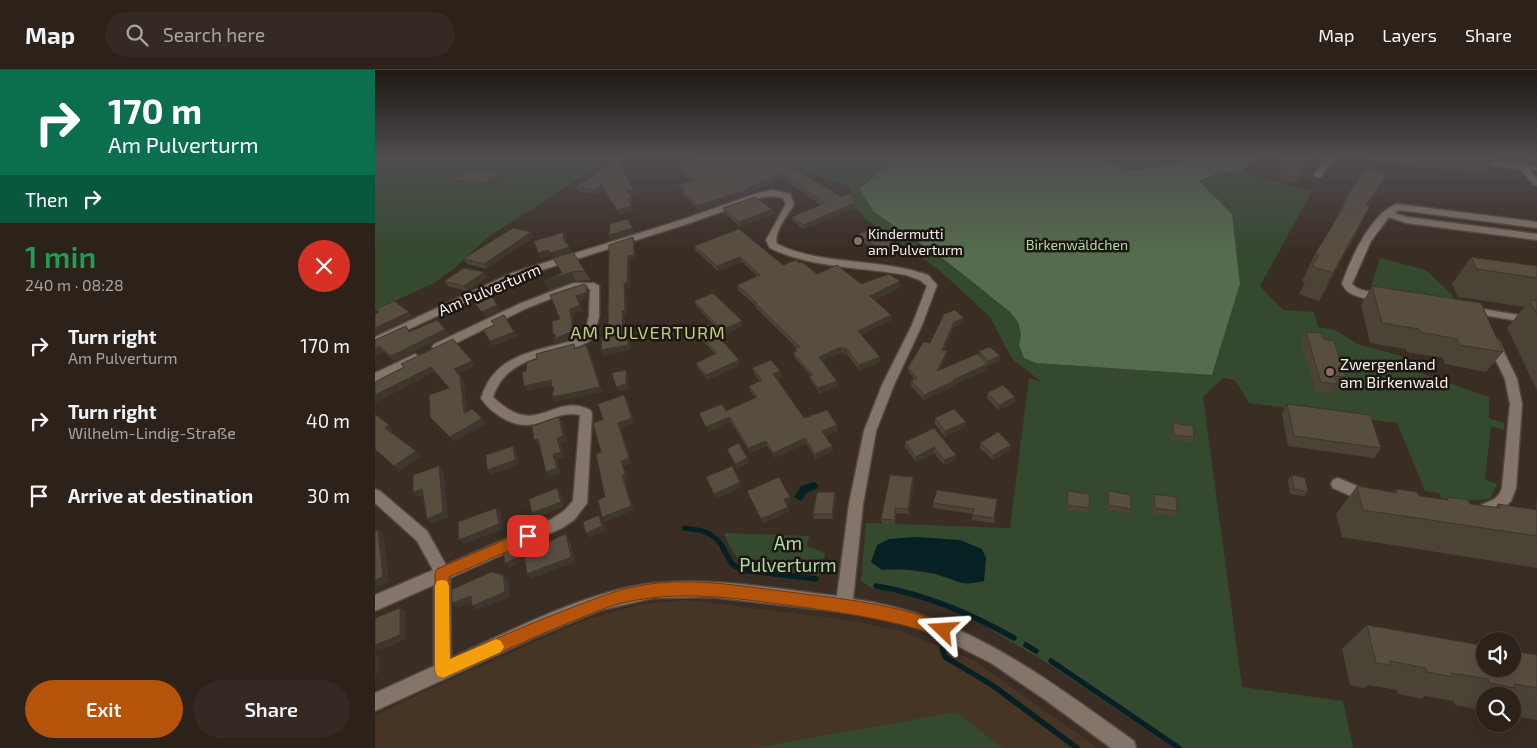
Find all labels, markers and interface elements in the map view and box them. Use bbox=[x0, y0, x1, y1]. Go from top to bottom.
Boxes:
search box bbox=[105, 12, 455, 57]
text: Map bbox=[25, 20, 75, 49]
icon: search bbox=[123, 21, 151, 49]
text: Search here bbox=[163, 23, 265, 46]
text: Map bbox=[1318, 24, 1354, 46]
text: Layers bbox=[1382, 24, 1437, 46]
text: Share bbox=[1465, 24, 1512, 46]
text: 170 m bbox=[108, 89, 202, 131]
icon: right bbox=[25, 90, 90, 155]
text: Am Pulverturm bbox=[108, 131, 259, 157]
icon: right bbox=[78, 185, 106, 213]
text: Then bbox=[25, 188, 68, 211]
place label: Kindermutti am Pulverturm bbox=[868, 225, 963, 258]
marker: Kindermutti am Pulverturm bbox=[852, 235, 864, 247]
park label: Birkenwäldchen bbox=[1026, 236, 1128, 253]
text: 1 min bbox=[25, 238, 96, 274]
button: close bbox=[298, 240, 350, 292]
street label: Am Pulverturm bbox=[435, 259, 543, 319]
text: 240 m · 08:28 bbox=[25, 275, 124, 294]
district label: AM PULVERTURM bbox=[570, 321, 726, 343]
text: Turn right bbox=[68, 325, 156, 348]
icon: right bbox=[25, 332, 53, 360]
text: 170 m bbox=[300, 334, 350, 357]
text: Am Pulverturm bbox=[68, 348, 178, 367]
place label: Zwergenland am Birkenwald bbox=[1340, 354, 1448, 391]
marker: Zwergenland am Birkenwald bbox=[1324, 366, 1336, 378]
text: Turn right bbox=[68, 400, 156, 423]
icon: right bbox=[25, 407, 53, 435]
text: 40 m bbox=[306, 409, 350, 432]
text: Wilhelm-Lindig-Straße bbox=[68, 423, 236, 442]
icon: arrive bbox=[25, 482, 53, 510]
text: Arrive at destination bbox=[68, 484, 253, 507]
text: 30 m bbox=[307, 484, 350, 507]
pin bbox=[507, 515, 549, 557]
icon: arrive bbox=[514, 522, 542, 550]
park label: Am Pulverturm bbox=[739, 531, 837, 576]
position arrow bbox=[916, 603, 968, 655]
map controls bbox=[1476, 632, 1521, 732]
button: sound bbox=[1476, 632, 1521, 677]
button: Exit bbox=[25, 680, 183, 738]
button: Share bbox=[193, 680, 350, 738]
button: search bbox=[1476, 687, 1521, 732]

